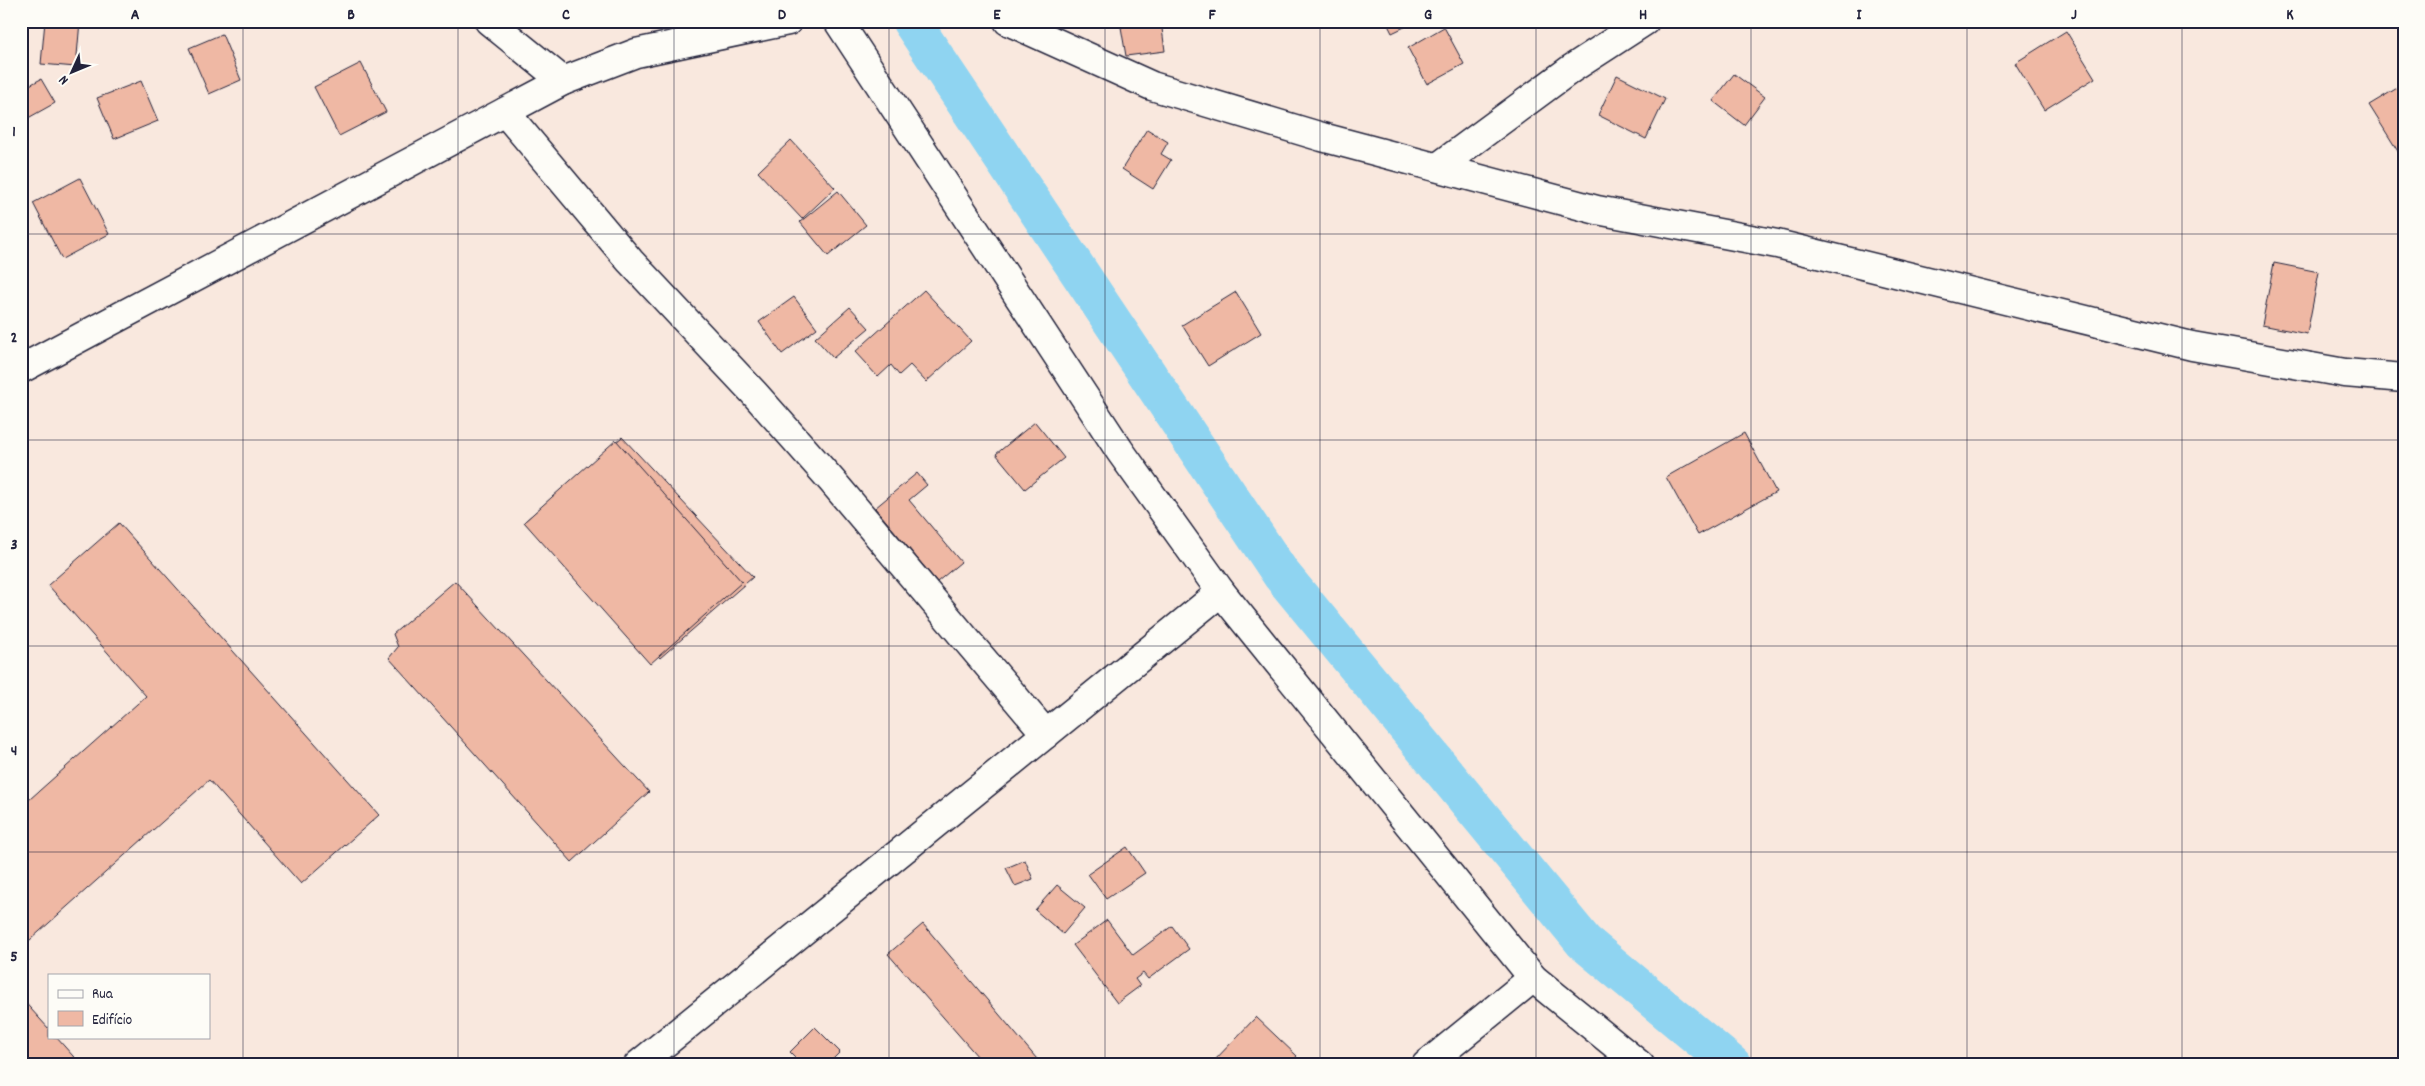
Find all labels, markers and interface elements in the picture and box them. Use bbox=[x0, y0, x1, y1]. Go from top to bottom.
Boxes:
text: A bbox=[131, 4, 140, 27]
text: B bbox=[347, 4, 355, 27]
text: C bbox=[562, 4, 570, 27]
text: D bbox=[778, 4, 787, 27]
text: E bbox=[993, 4, 1001, 27]
text: F bbox=[1208, 4, 1216, 27]
text: G bbox=[1424, 4, 1432, 27]
text: H bbox=[1639, 4, 1647, 27]
text: I bbox=[1857, 4, 1863, 27]
text: J bbox=[2071, 4, 2077, 27]
text: K bbox=[2286, 4, 2294, 27]
north arrow bbox=[48, 48, 98, 98]
text: N bbox=[54, 70, 74, 89]
text: 1 bbox=[12, 121, 16, 144]
text: 2 bbox=[11, 327, 18, 350]
text: 3 bbox=[10, 534, 18, 557]
text: 4 bbox=[11, 740, 17, 763]
text: 5 bbox=[10, 946, 18, 969]
legend bbox=[48, 974, 210, 1038]
text: Rua bbox=[92, 984, 114, 1006]
text: Edifício bbox=[92, 1010, 132, 1032]

